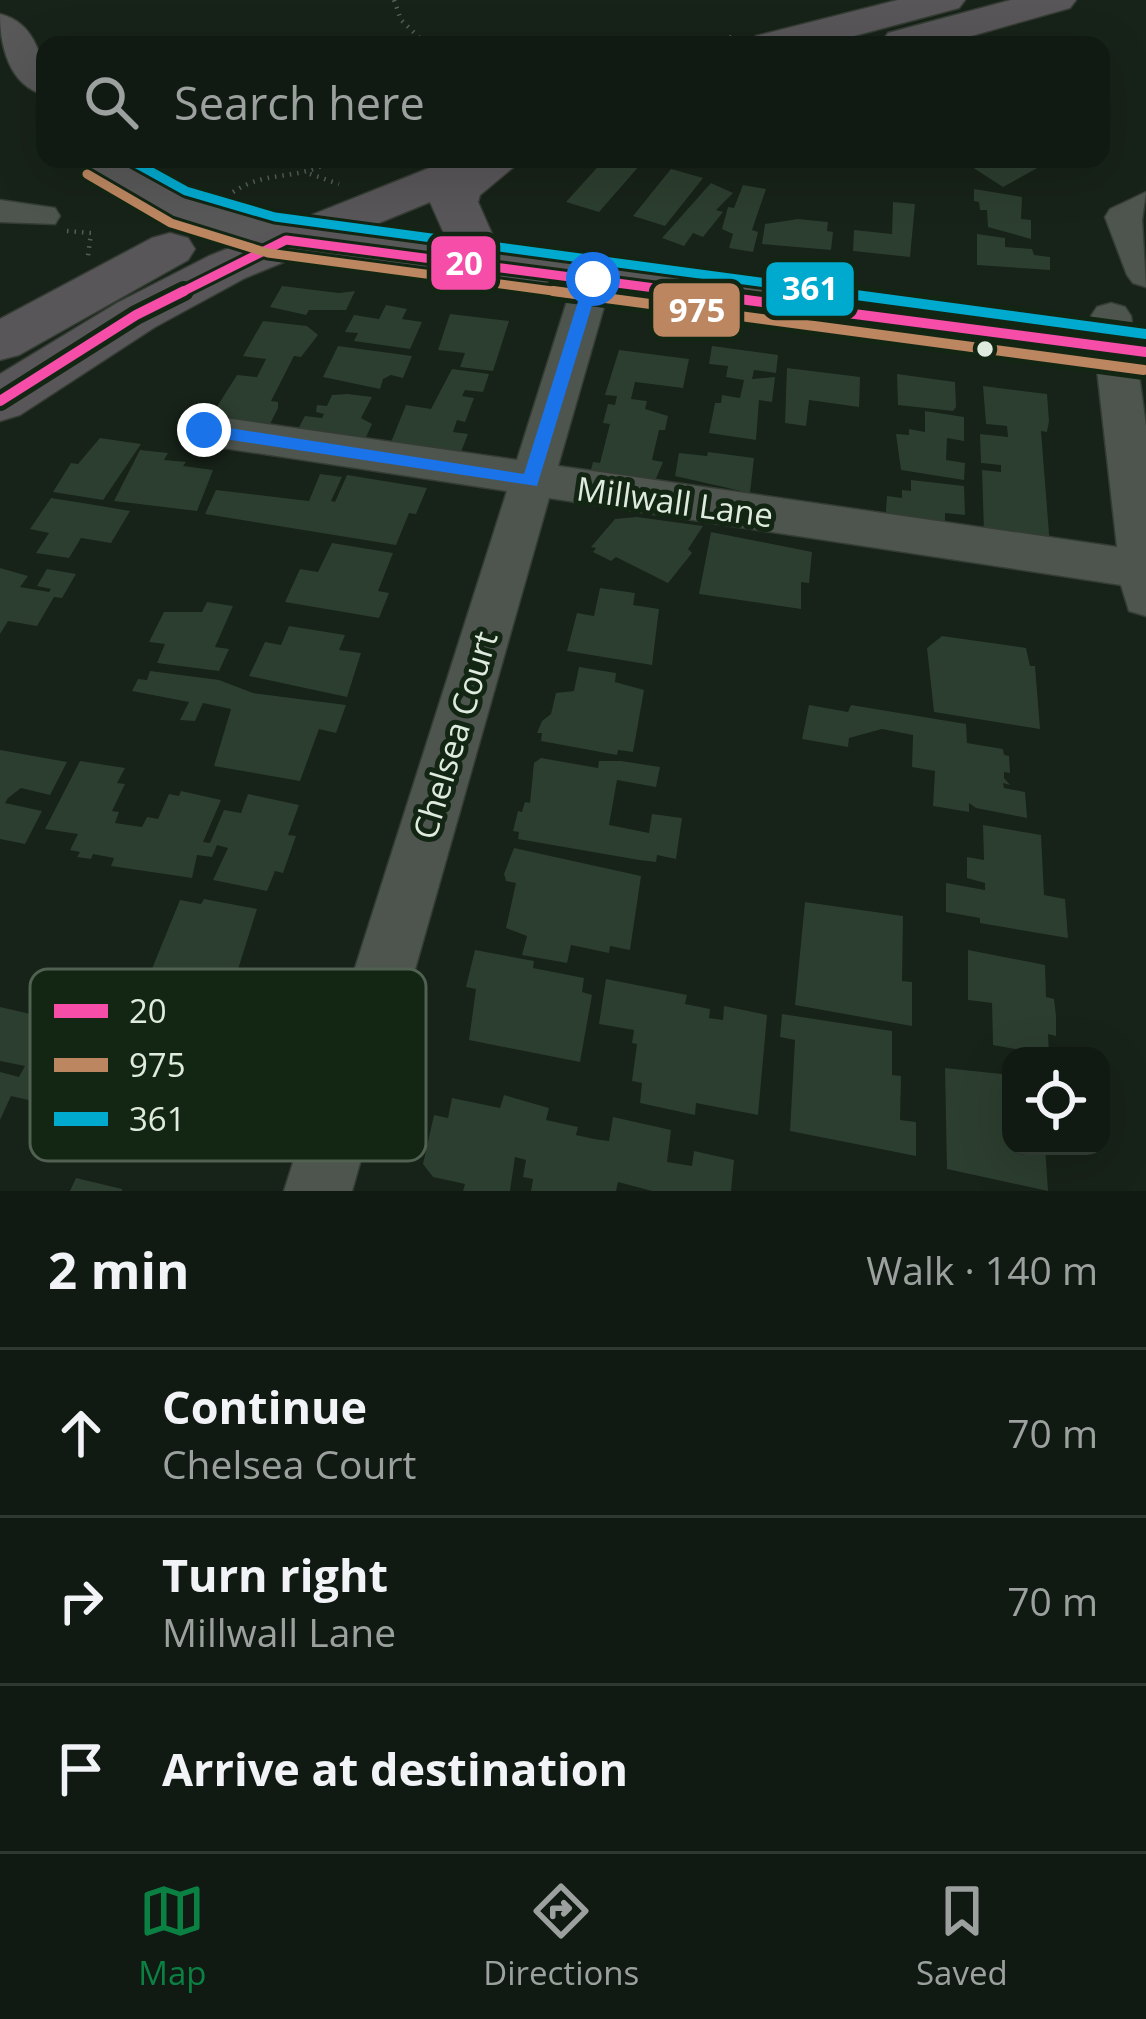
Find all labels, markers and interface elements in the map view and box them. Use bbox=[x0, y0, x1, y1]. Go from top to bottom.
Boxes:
search box bbox=[36, 36, 1110, 168]
icon: search bbox=[78, 69, 144, 135]
text: Search here bbox=[174, 72, 425, 133]
line badge: 20 bbox=[429, 234, 498, 292]
text: 20 bbox=[445, 240, 483, 285]
route start bbox=[566, 252, 620, 306]
line badge: 361 bbox=[764, 260, 856, 318]
text: 361 bbox=[782, 265, 838, 310]
line badge: 975 bbox=[651, 281, 742, 339]
text: 975 bbox=[669, 287, 725, 332]
unlabelled marker bbox=[974, 338, 996, 360]
route end bbox=[177, 403, 231, 457]
street label: Millwall Lane bbox=[574, 465, 776, 538]
street label: Chelsea Court bbox=[402, 625, 507, 844]
legend bbox=[30, 969, 426, 1161]
text: 20 bbox=[129, 988, 167, 1033]
text: 975 bbox=[129, 1042, 186, 1087]
map controls bbox=[1002, 1047, 1110, 1155]
button: locate bbox=[1002, 1047, 1110, 1155]
text: 361 bbox=[129, 1096, 186, 1141]
text: 2 min bbox=[48, 1234, 190, 1304]
text: Walk · 140 m bbox=[866, 1243, 1098, 1296]
text: Continue bbox=[162, 1376, 367, 1437]
icon: ahead bbox=[48, 1400, 114, 1466]
text: 70 m bbox=[1007, 1406, 1098, 1459]
text: Chelsea Court bbox=[162, 1437, 416, 1490]
text: Turn right bbox=[162, 1544, 388, 1605]
icon: right bbox=[48, 1568, 114, 1634]
text: 70 m bbox=[1007, 1574, 1098, 1627]
text: Millwall Lane bbox=[162, 1605, 396, 1658]
icon: arrive bbox=[48, 1736, 114, 1802]
text: Arrive at destination bbox=[162, 1738, 628, 1799]
tab: Map bbox=[138, 1878, 207, 1995]
tab: Directions bbox=[483, 1878, 639, 1995]
tab: Saved bbox=[916, 1878, 1008, 1995]

